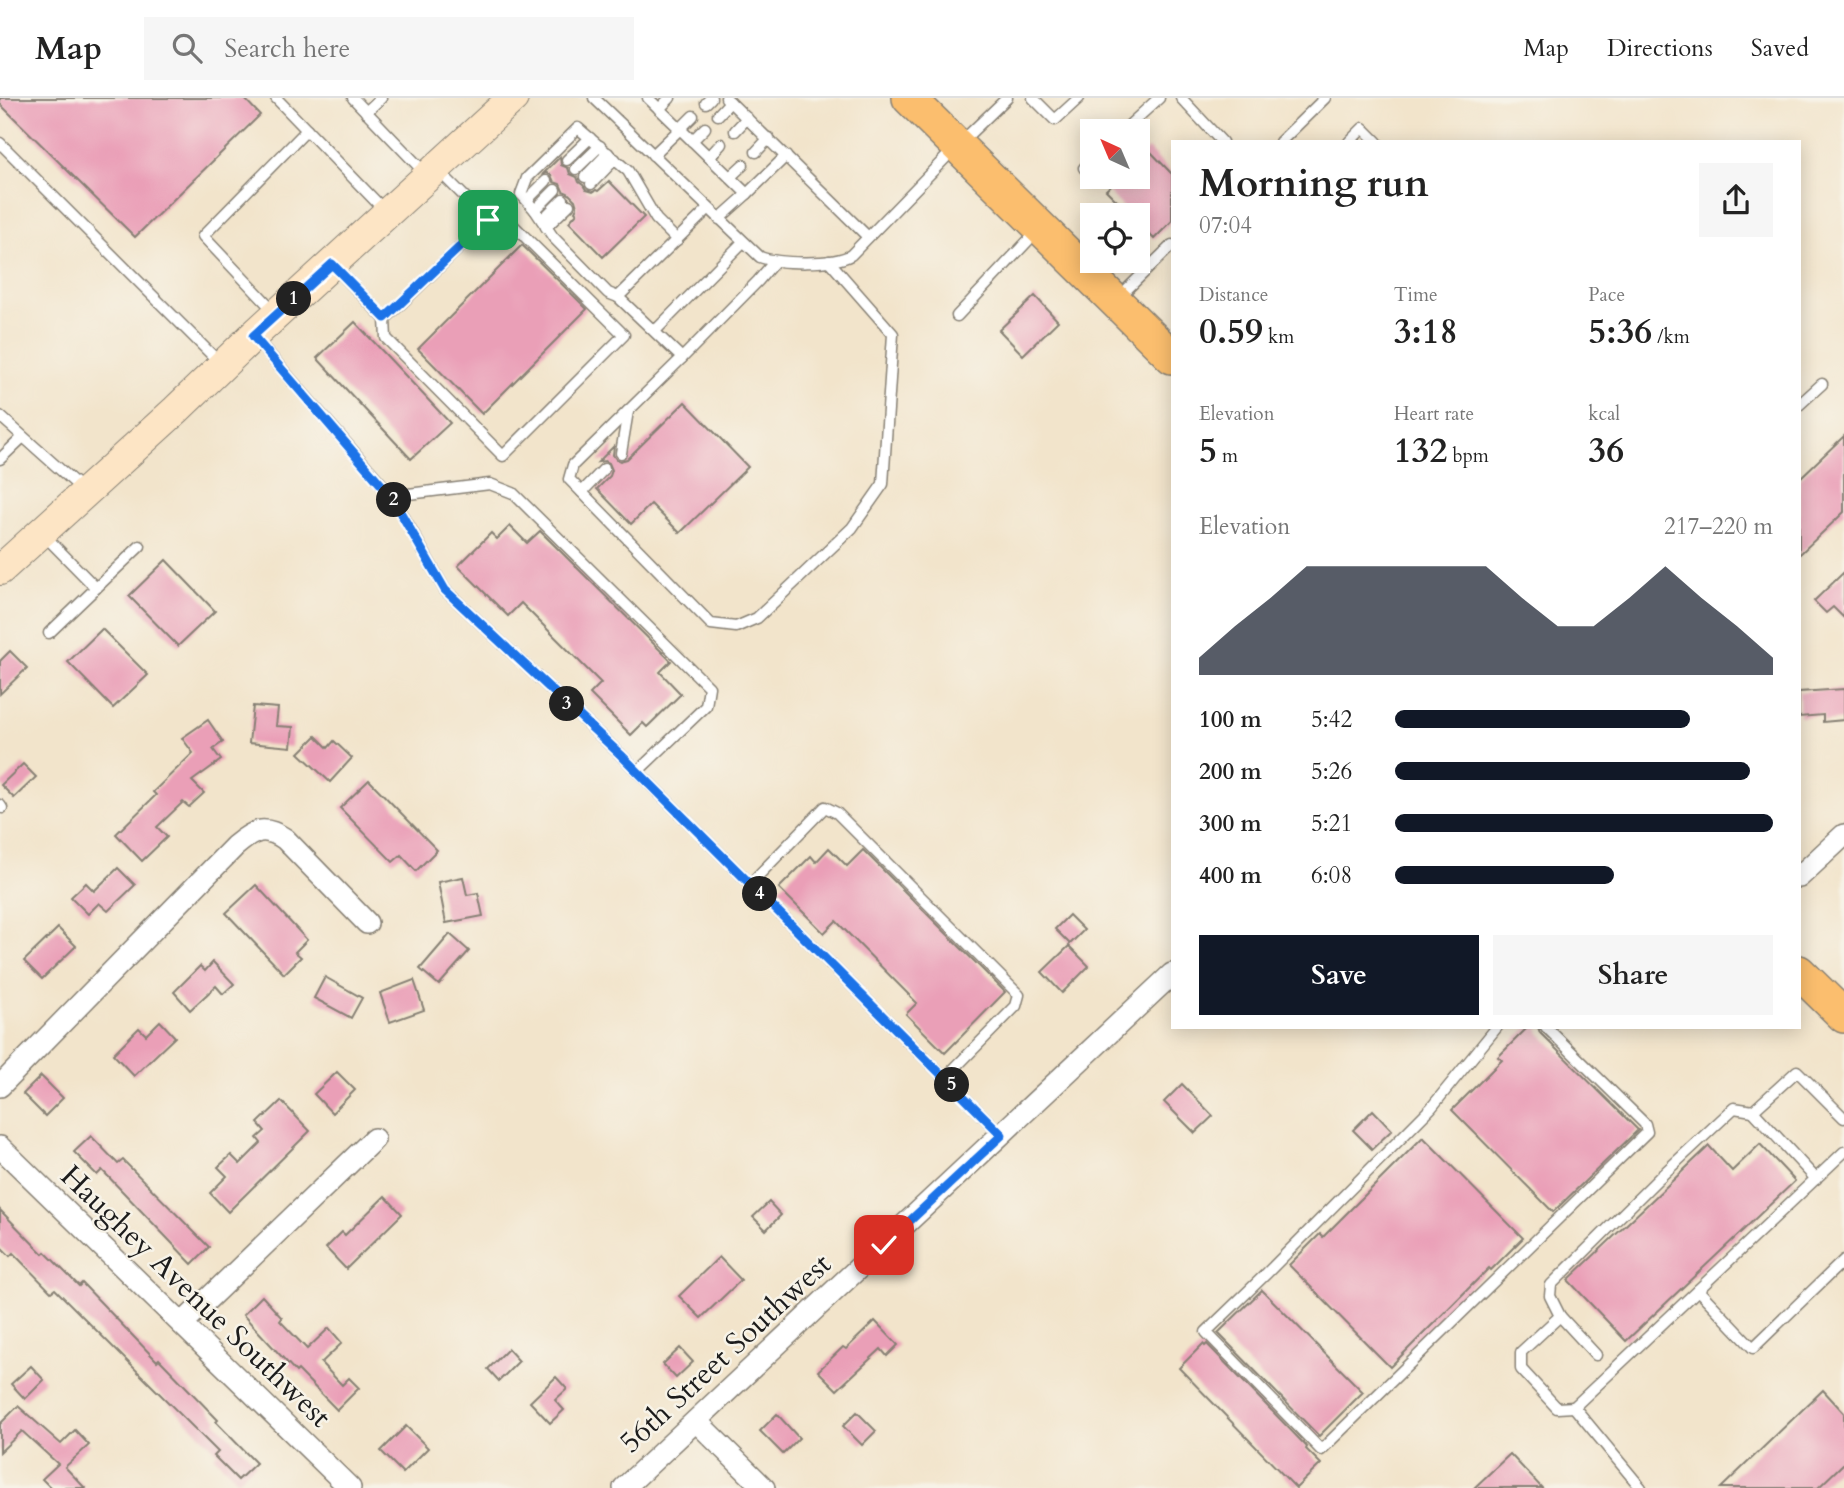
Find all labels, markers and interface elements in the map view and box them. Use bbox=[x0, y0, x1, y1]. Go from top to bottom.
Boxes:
search box bbox=[144, 17, 634, 80]
text: Map bbox=[35, 26, 102, 71]
icon: search bbox=[168, 29, 206, 67]
text: Search here bbox=[224, 31, 350, 66]
text: Map bbox=[1523, 32, 1569, 65]
text: Directions bbox=[1607, 32, 1713, 65]
text: Saved bbox=[1751, 32, 1809, 65]
north arrow bbox=[1080, 119, 1150, 189]
map controls bbox=[1080, 119, 1150, 273]
text: Morning run bbox=[1199, 158, 1429, 210]
button: share bbox=[1699, 163, 1773, 237]
pin bbox=[458, 190, 518, 250]
icon: arrive bbox=[469, 201, 507, 239]
button: locate bbox=[1080, 203, 1150, 273]
text: 07:04 bbox=[1199, 210, 1252, 241]
pin: 1 bbox=[276, 282, 312, 316]
text: Distance bbox=[1199, 282, 1268, 308]
text: Time bbox=[1394, 282, 1438, 308]
text: Pace bbox=[1588, 282, 1625, 308]
text: 1 bbox=[289, 285, 298, 311]
text: 0.59 bbox=[1199, 308, 1263, 356]
text: 3:18 bbox=[1394, 308, 1458, 356]
text: 5:36 bbox=[1588, 308, 1652, 356]
text: km bbox=[1263, 324, 1294, 350]
text: /km bbox=[1652, 324, 1690, 350]
text: Elevation bbox=[1199, 401, 1274, 427]
text: Heart rate bbox=[1394, 401, 1474, 427]
text: kcal bbox=[1588, 401, 1620, 427]
text: 5 bbox=[1199, 427, 1217, 475]
text: 132 bbox=[1394, 427, 1447, 475]
text: 36 bbox=[1588, 427, 1624, 475]
text: m bbox=[1217, 443, 1238, 469]
text: bpm bbox=[1447, 443, 1489, 469]
pin: 2 bbox=[376, 482, 412, 518]
text: 2 bbox=[389, 486, 398, 512]
text: Elevation bbox=[1199, 511, 1290, 542]
text: 217–220 m bbox=[1664, 511, 1773, 542]
pin: 3 bbox=[550, 686, 584, 722]
text: 3 bbox=[562, 690, 571, 716]
text: 100 m bbox=[1199, 704, 1262, 735]
text: 5:42 bbox=[1311, 704, 1352, 735]
text: 200 m bbox=[1199, 756, 1262, 787]
text: 5:26 bbox=[1311, 756, 1352, 787]
text: 300 m bbox=[1199, 808, 1262, 839]
text: 5:21 bbox=[1311, 808, 1352, 839]
text: 400 m bbox=[1199, 860, 1262, 891]
text: 6:08 bbox=[1311, 860, 1352, 891]
pin: 4 bbox=[742, 876, 778, 912]
text: 4 bbox=[755, 880, 764, 906]
button: Save bbox=[1199, 935, 1479, 1015]
button: Share bbox=[1493, 935, 1773, 1015]
pin: 5 bbox=[934, 1068, 970, 1102]
text: 5 bbox=[947, 1071, 956, 1097]
street label: Haughey Avenue Southwest bbox=[51, 1156, 340, 1437]
pin bbox=[854, 1215, 914, 1275]
icon: check bbox=[865, 1226, 903, 1264]
street label: 56th Street Southwest bbox=[611, 1244, 841, 1462]

